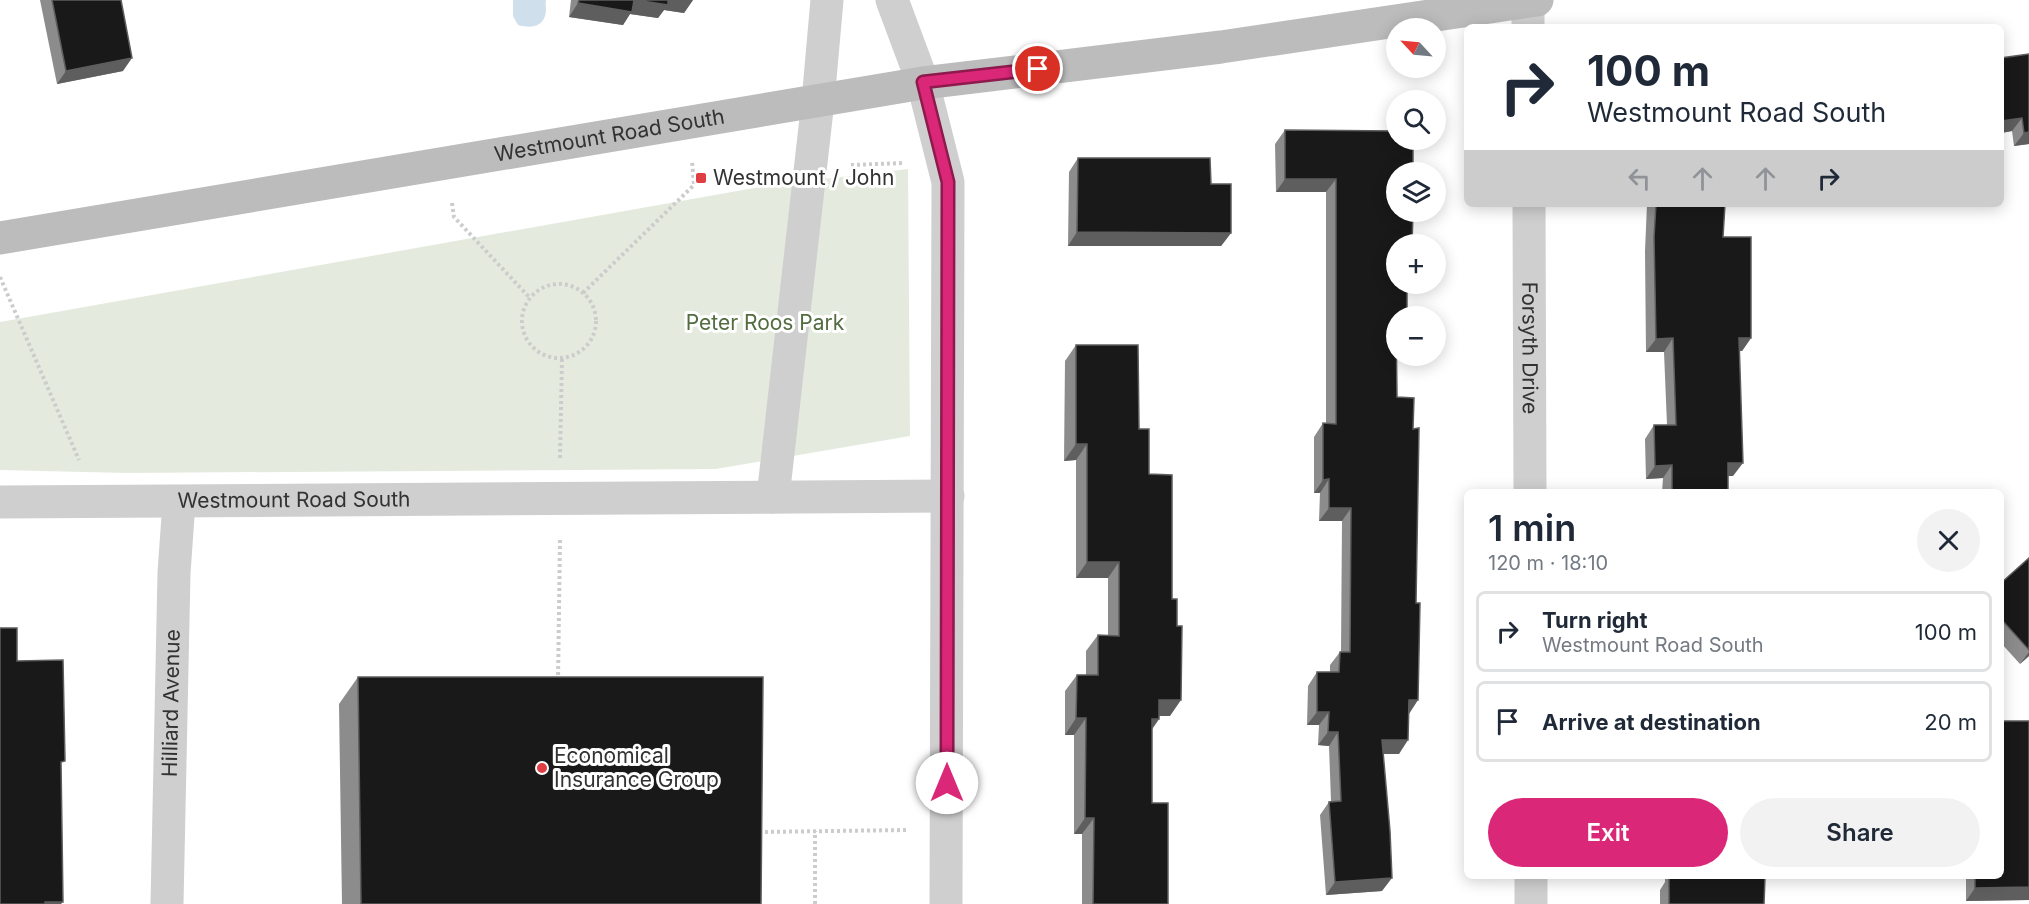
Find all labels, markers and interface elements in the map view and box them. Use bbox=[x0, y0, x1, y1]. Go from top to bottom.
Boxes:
north arrow bbox=[1386, 18, 1446, 78]
map controls bbox=[1386, 18, 1446, 366]
pin bbox=[1012, 43, 1063, 94]
text: 100 m bbox=[1587, 45, 1710, 96]
icon: right bbox=[1488, 48, 1566, 126]
icon: arrive bbox=[1021, 52, 1054, 85]
button: search bbox=[1386, 90, 1446, 150]
text: Westmount Road South bbox=[1587, 96, 1886, 129]
street label: Westmount Road South bbox=[492, 104, 726, 167]
button: layers bbox=[1386, 162, 1446, 222]
icon: left bbox=[1623, 162, 1656, 195]
icon: ahead bbox=[1686, 162, 1719, 195]
icon: ahead bbox=[1749, 162, 1782, 195]
icon: right bbox=[1812, 162, 1845, 195]
place label: Westmount / John bbox=[713, 165, 894, 190]
marker: Westmount / John bbox=[694, 171, 708, 185]
button: + bbox=[1386, 234, 1446, 294]
street label: Forsyth Drive bbox=[1517, 282, 1543, 414]
button: − bbox=[1386, 306, 1446, 366]
park label: Peter Roos Park bbox=[686, 310, 845, 335]
street label: Westmount Road South bbox=[177, 486, 410, 513]
text: 1 min bbox=[1488, 506, 1576, 550]
button: close bbox=[1917, 509, 1980, 572]
text: 120 m · 18:10 bbox=[1488, 551, 1608, 575]
text: Turn right bbox=[1542, 607, 1648, 633]
icon: right bbox=[1491, 615, 1524, 648]
text: 100 m bbox=[1915, 619, 1977, 645]
street label: Hilliard Avenue bbox=[157, 629, 185, 777]
text: Westmount Road South bbox=[1542, 633, 1764, 657]
icon: arrive bbox=[1491, 705, 1524, 738]
text: Arrive at destination bbox=[1542, 709, 1761, 735]
text: 20 m bbox=[1924, 709, 1977, 735]
place label: Economical Insurance Group bbox=[554, 743, 719, 792]
position arrow bbox=[915, 751, 979, 815]
marker: Economical Insurance Group bbox=[535, 761, 549, 775]
button: Exit bbox=[1488, 798, 1728, 867]
button: Share bbox=[1740, 798, 1980, 867]

